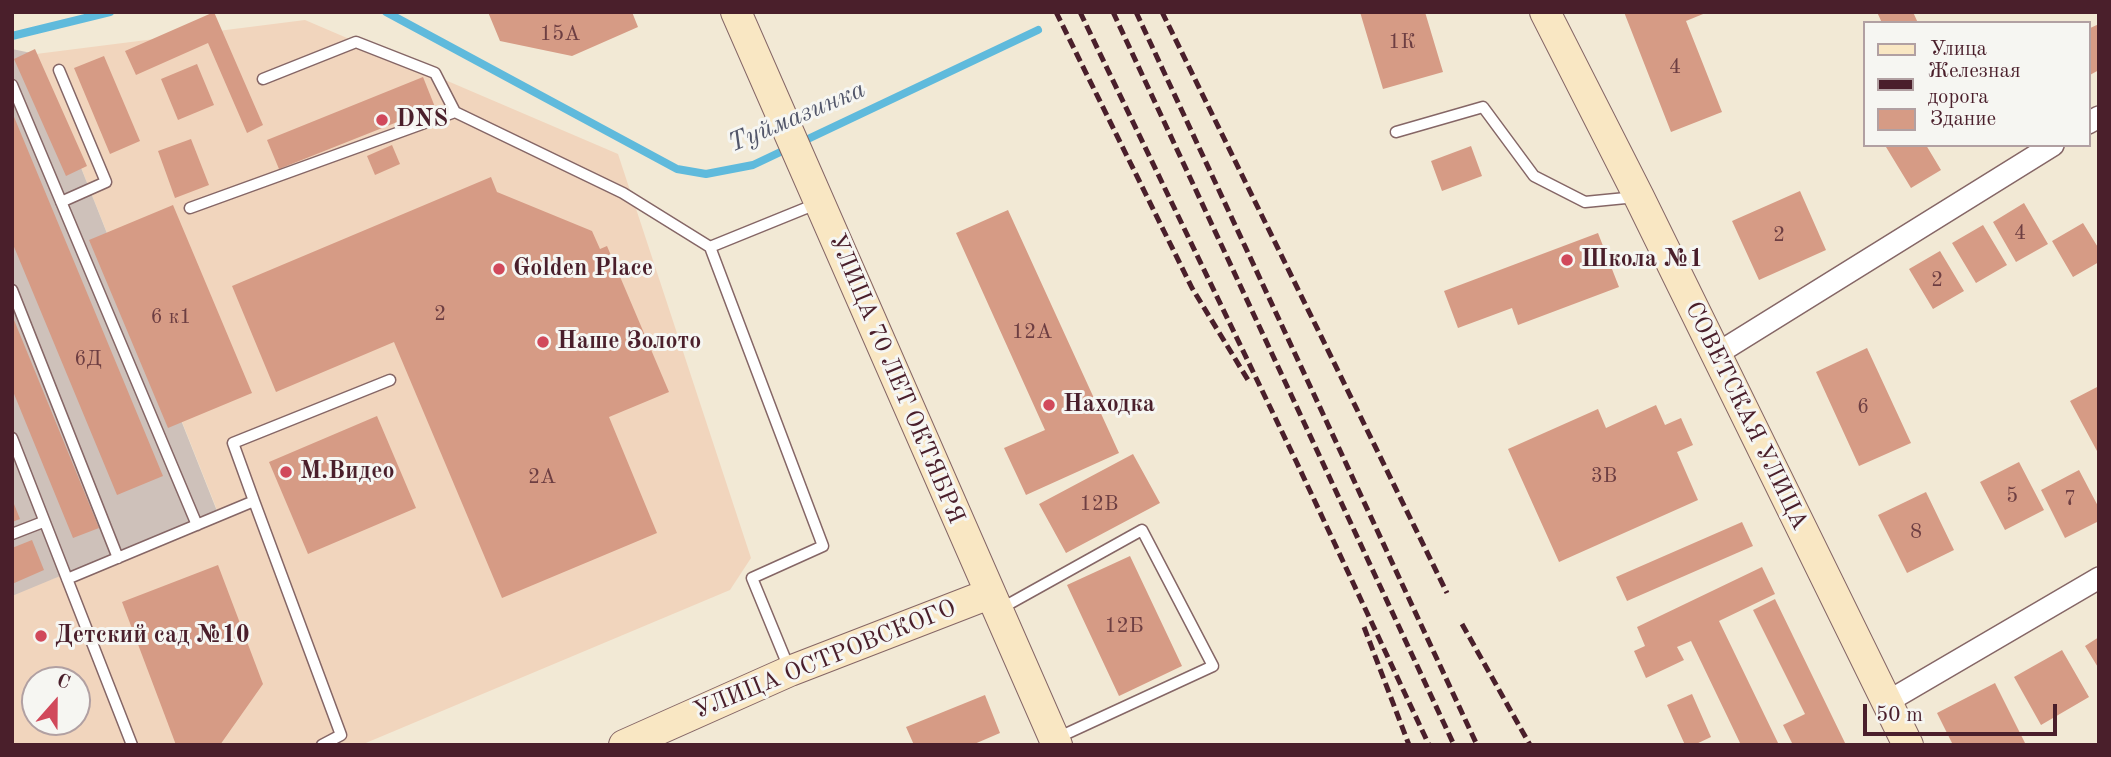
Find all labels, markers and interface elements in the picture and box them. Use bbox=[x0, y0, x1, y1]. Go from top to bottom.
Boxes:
house number: 15А bbox=[540, 21, 580, 47]
legend bbox=[1862, 21, 2090, 147]
house number: 1К bbox=[1388, 29, 1416, 55]
text: Улица bbox=[1930, 39, 1987, 60]
house number: 4 bbox=[1669, 54, 1681, 80]
text: Железная дорога bbox=[1928, 61, 2021, 108]
water label: Туймазинка bbox=[724, 74, 870, 160]
place label: DNS bbox=[396, 106, 448, 134]
text: Здание bbox=[1930, 109, 1996, 130]
marker: DNS bbox=[374, 112, 390, 128]
house number: 4 bbox=[2014, 220, 2026, 246]
house number: 2 bbox=[1773, 222, 1785, 248]
street label: УЛИЦА 70 ЛЕТ ОКТЯБРЯ bbox=[822, 230, 970, 528]
place label: Школа №1 bbox=[1581, 246, 1703, 274]
marker: Школа №1 bbox=[1559, 252, 1575, 268]
place label: Golden Place bbox=[513, 255, 653, 283]
marker: Golden Place bbox=[491, 261, 507, 277]
house number: 2 bbox=[1931, 267, 1943, 293]
street label: СОВЕТСКАЯ УЛИЦА bbox=[1678, 297, 1814, 535]
house number: 2 bbox=[434, 301, 446, 327]
house number: 6 к1 bbox=[151, 304, 191, 330]
house number: 12А bbox=[1012, 319, 1052, 345]
place label: Наше Золото bbox=[557, 328, 701, 356]
marker: Наше Золото bbox=[535, 334, 551, 350]
house number: 6Д bbox=[74, 346, 102, 372]
place label: Находка bbox=[1063, 391, 1155, 419]
house number: 6 bbox=[1857, 394, 1869, 420]
marker: Находка bbox=[1041, 397, 1057, 413]
place label: М.Видео bbox=[300, 458, 395, 486]
house number: 3В bbox=[1591, 463, 1617, 489]
marker: М.Видео bbox=[278, 464, 294, 480]
house number: 2А bbox=[528, 464, 556, 490]
house number: 5 bbox=[2006, 483, 2018, 509]
house number: 7 bbox=[2064, 486, 2076, 512]
house number: 12В bbox=[1080, 491, 1118, 517]
house number: 8 bbox=[1910, 519, 1922, 545]
street label: УЛИЦА ОСТРОВСКОГО bbox=[690, 594, 960, 726]
house number: 12Б bbox=[1104, 613, 1144, 639]
place label: Детский сад №10 bbox=[55, 622, 250, 650]
marker: Детский сад №10 bbox=[33, 628, 49, 644]
north arrow bbox=[21, 666, 91, 736]
text: С bbox=[54, 672, 72, 694]
scale bar bbox=[1866, 690, 2060, 734]
text: 50 m bbox=[1876, 705, 1923, 726]

